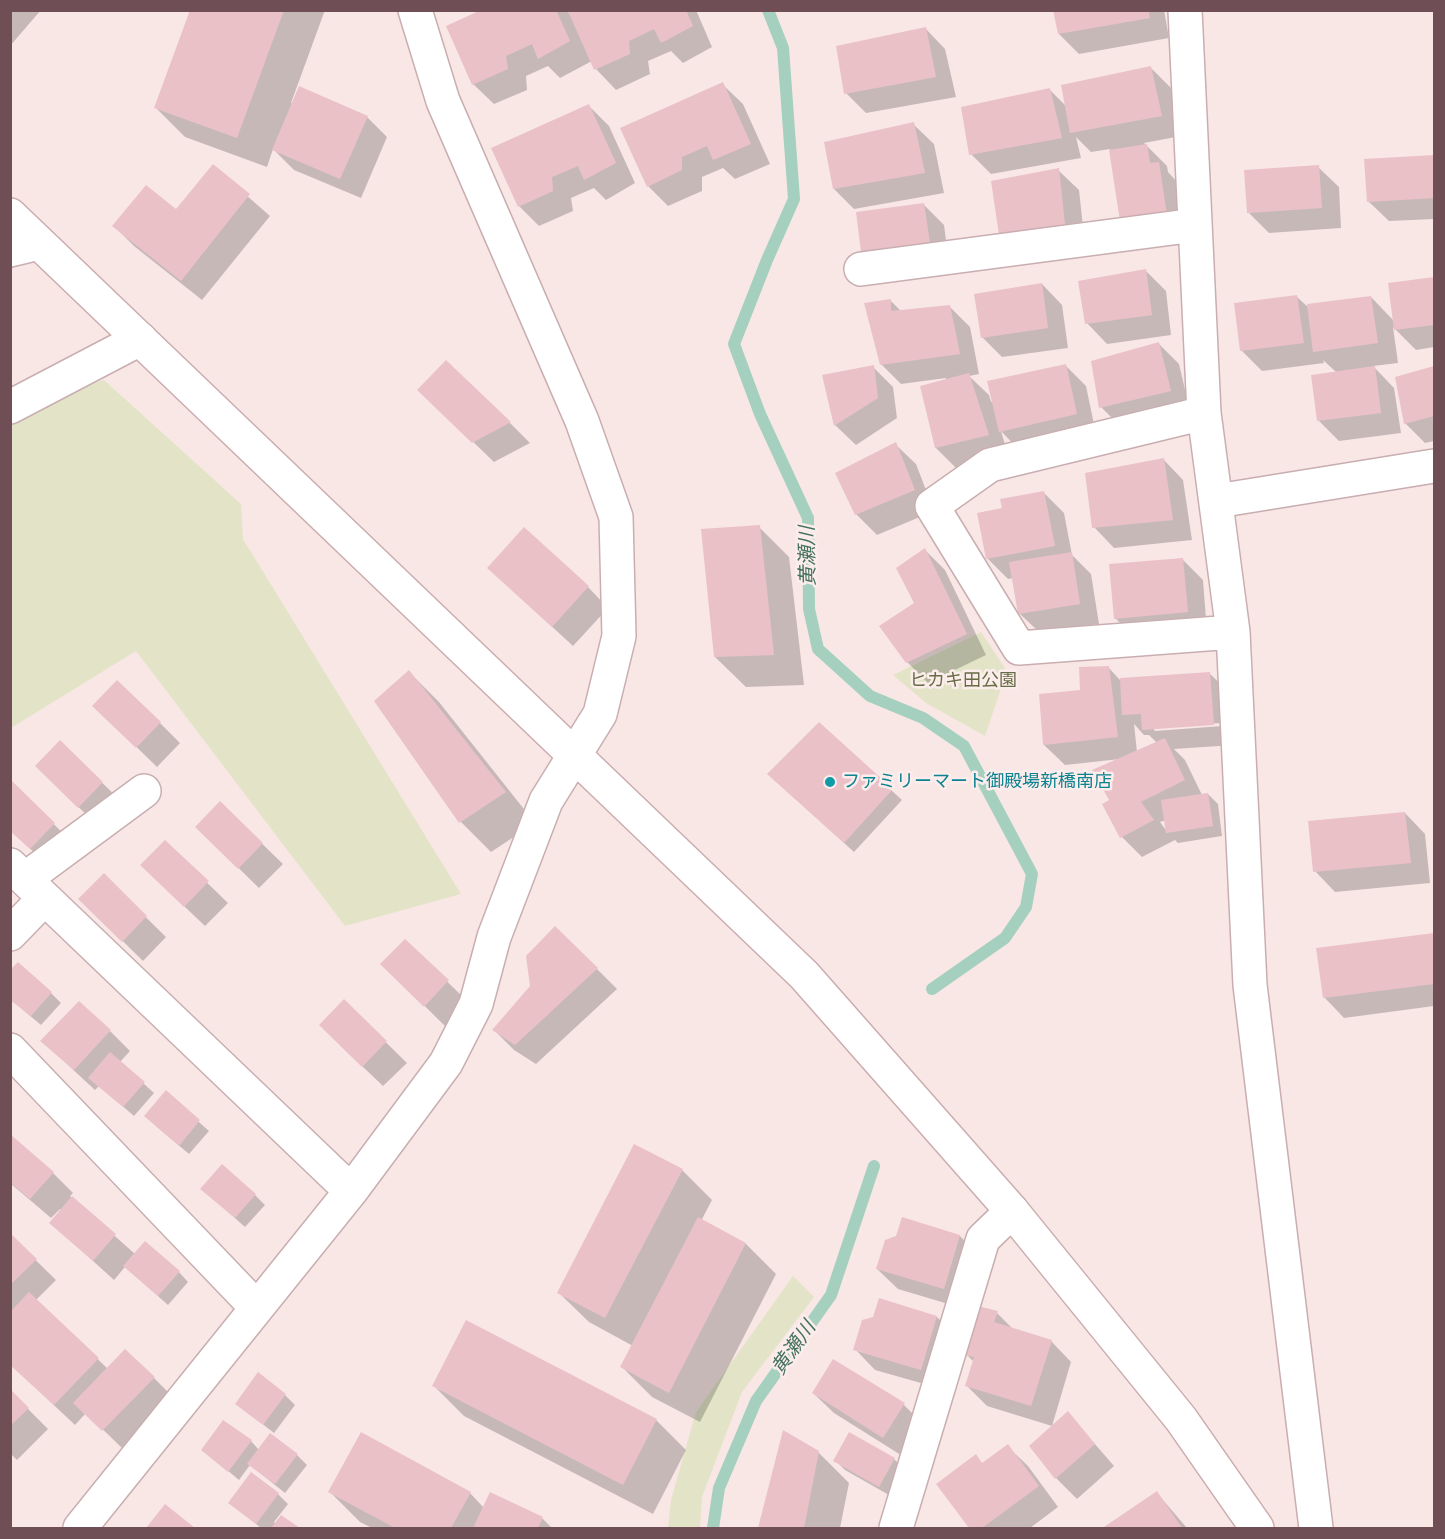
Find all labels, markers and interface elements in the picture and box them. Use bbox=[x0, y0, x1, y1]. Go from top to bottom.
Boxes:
water label: 黄瀬川 bbox=[795, 526, 821, 586]
park label: ヒカキ田公園 bbox=[909, 670, 1017, 692]
place label: ファミリーマート御殿場新橋南店 bbox=[842, 771, 1112, 793]
marker: ファミリーマート御殿場新橋南店 bbox=[823, 775, 837, 789]
water label: 黄瀬川 bbox=[767, 1317, 821, 1379]

